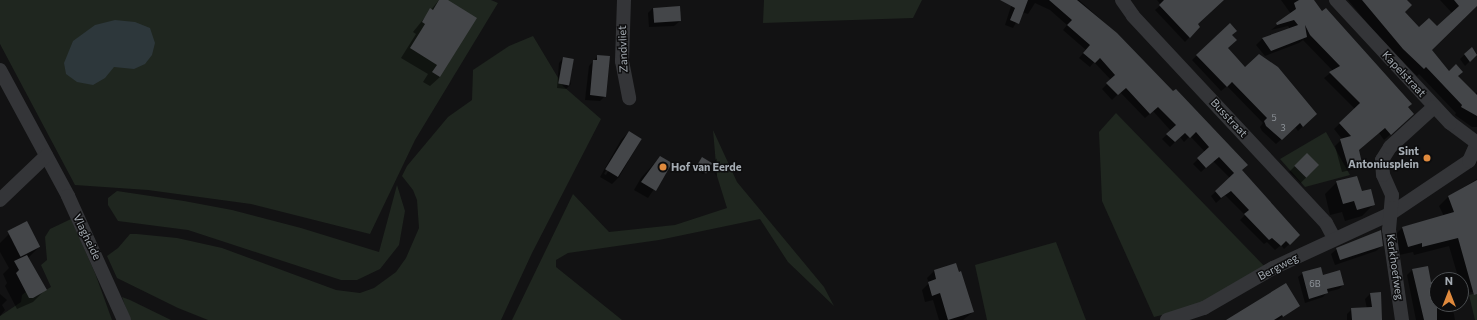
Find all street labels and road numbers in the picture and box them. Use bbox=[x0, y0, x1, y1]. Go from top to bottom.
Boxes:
street label: Zandvliet bbox=[616, 25, 630, 73]
street label: Kapelstraat bbox=[1379, 48, 1429, 100]
street label: Busstraat bbox=[1208, 96, 1250, 140]
street label: Vlagheide bbox=[70, 212, 104, 262]
street label: Kerkhoefweg bbox=[1384, 233, 1406, 301]
street label: Bergweg bbox=[1256, 251, 1300, 283]

